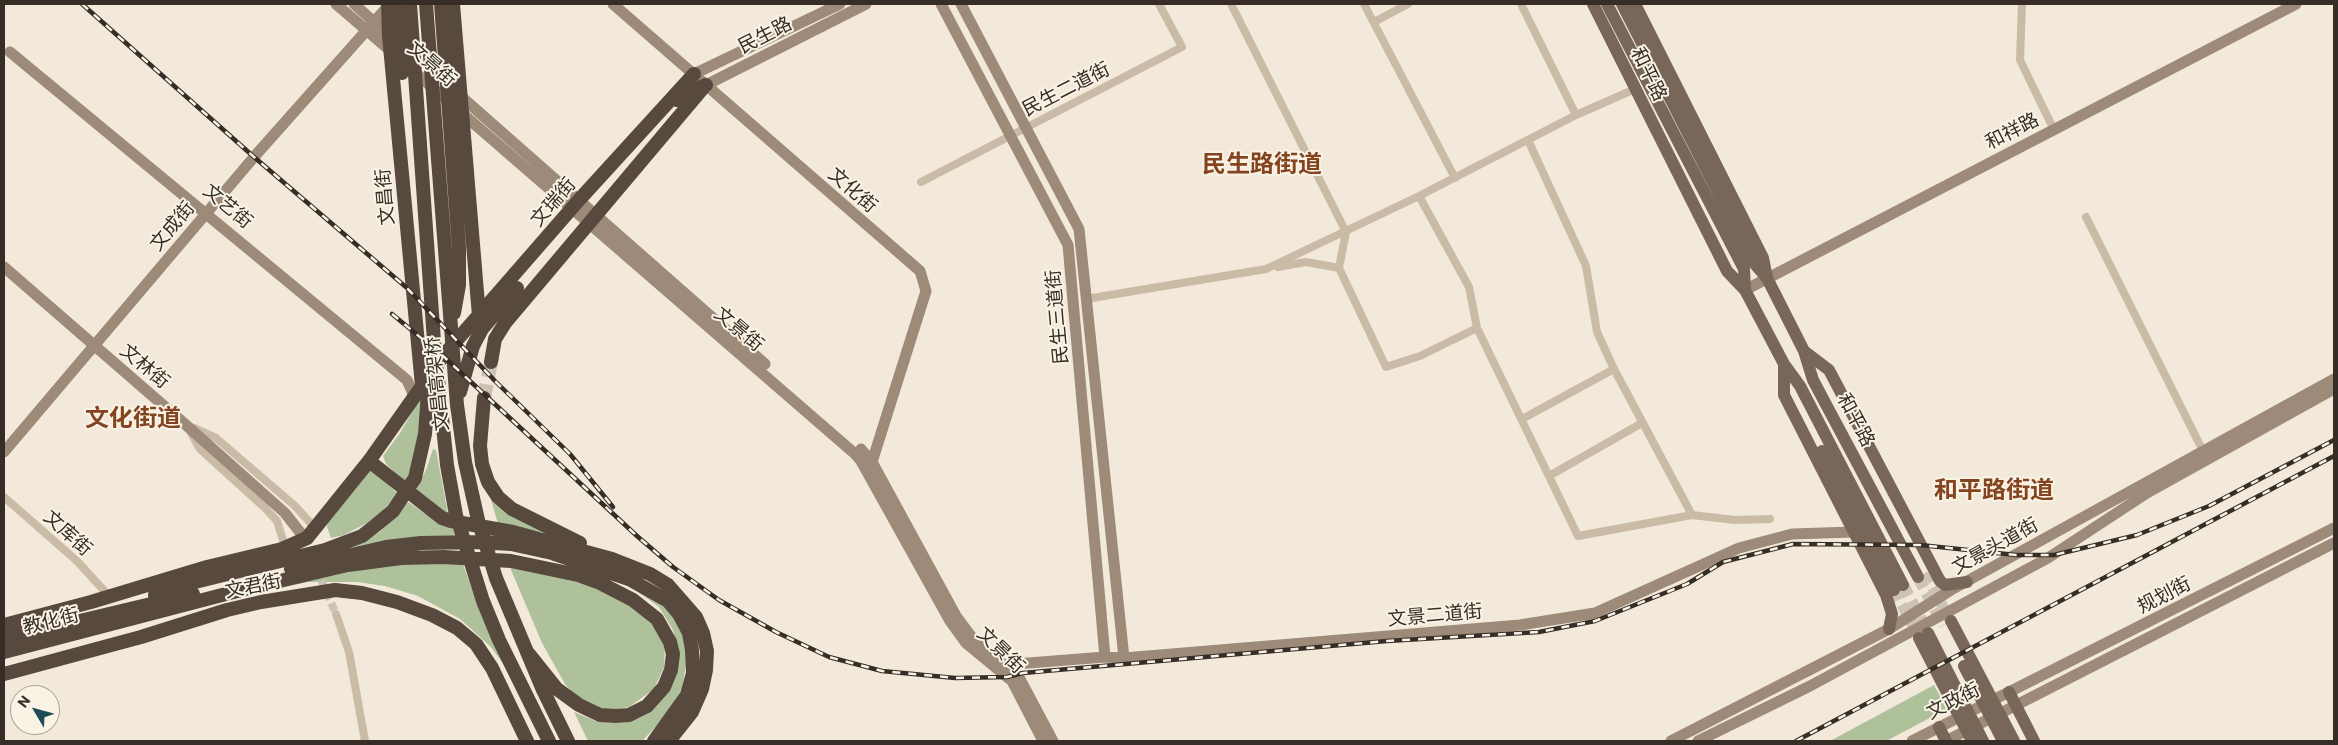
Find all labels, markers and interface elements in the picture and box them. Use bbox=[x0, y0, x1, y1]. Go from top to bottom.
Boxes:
street label: 民生路 bbox=[734, 12, 796, 58]
street label: 文景街 bbox=[403, 37, 461, 91]
street label: 和平路 bbox=[1626, 43, 1672, 105]
street label: 民生二道街 bbox=[1019, 57, 1113, 121]
street label: 和祥路 bbox=[1981, 108, 2043, 154]
district label: 民生路街道 bbox=[1202, 150, 1322, 178]
street label: 文化街 bbox=[824, 163, 882, 217]
street label: 文昌街 bbox=[371, 168, 399, 226]
street label: 文瑞街 bbox=[526, 173, 580, 231]
street label: 文艺街 bbox=[199, 179, 257, 233]
street label: 文成街 bbox=[145, 197, 199, 255]
street label: 民生三道街 bbox=[1042, 269, 1072, 365]
street label: 文景街 bbox=[710, 302, 768, 356]
street label: 文昌高架桥 bbox=[421, 336, 453, 432]
street label: 文林街 bbox=[116, 339, 174, 393]
street label: 和平路 bbox=[1833, 389, 1879, 451]
district label: 文化街道 bbox=[85, 404, 181, 432]
district label: 和平路街道 bbox=[1934, 476, 2054, 504]
street label: 文库街 bbox=[39, 505, 97, 561]
street label: 文景头道街 bbox=[1948, 513, 2042, 579]
street label: 文君街 bbox=[223, 569, 283, 603]
street label: 规划街 bbox=[2133, 572, 2195, 618]
street label: 文景二道街 bbox=[1387, 600, 1483, 630]
street label: 教化街 bbox=[21, 603, 81, 639]
street label: 文景街 bbox=[973, 622, 1029, 678]
street label: 文政街 bbox=[1922, 678, 1984, 724]
north arrow bbox=[10, 685, 60, 735]
text: N bbox=[13, 692, 33, 711]

